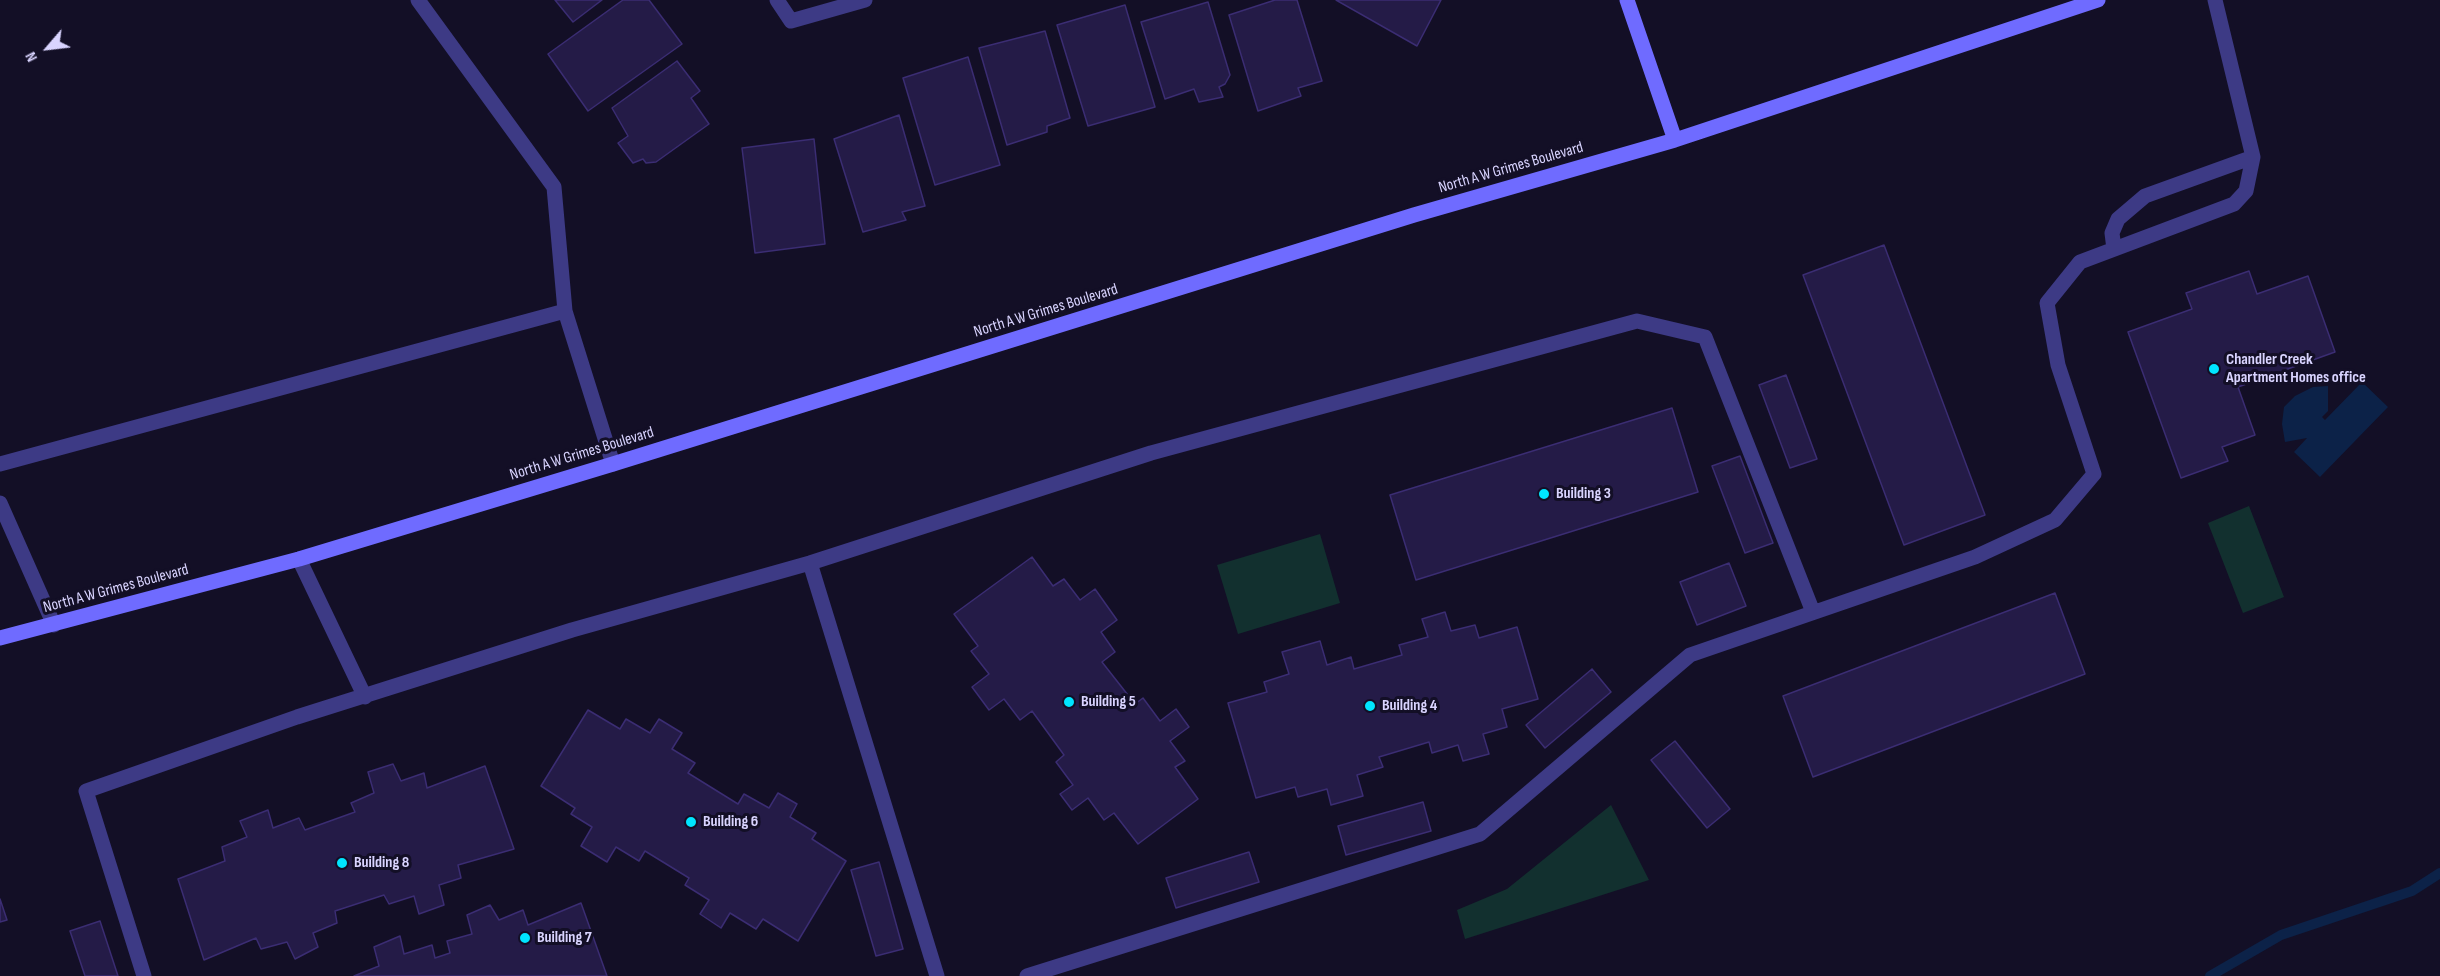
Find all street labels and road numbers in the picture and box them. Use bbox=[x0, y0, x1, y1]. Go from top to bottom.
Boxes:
street label: North A W Grimes Boulevard bbox=[1436, 138, 1586, 198]
street label: North A W Grimes Boulevard bbox=[972, 280, 1120, 342]
street label: North A W Grimes Boulevard bbox=[508, 423, 656, 485]
street label: North A W Grimes Boulevard bbox=[41, 560, 191, 618]

